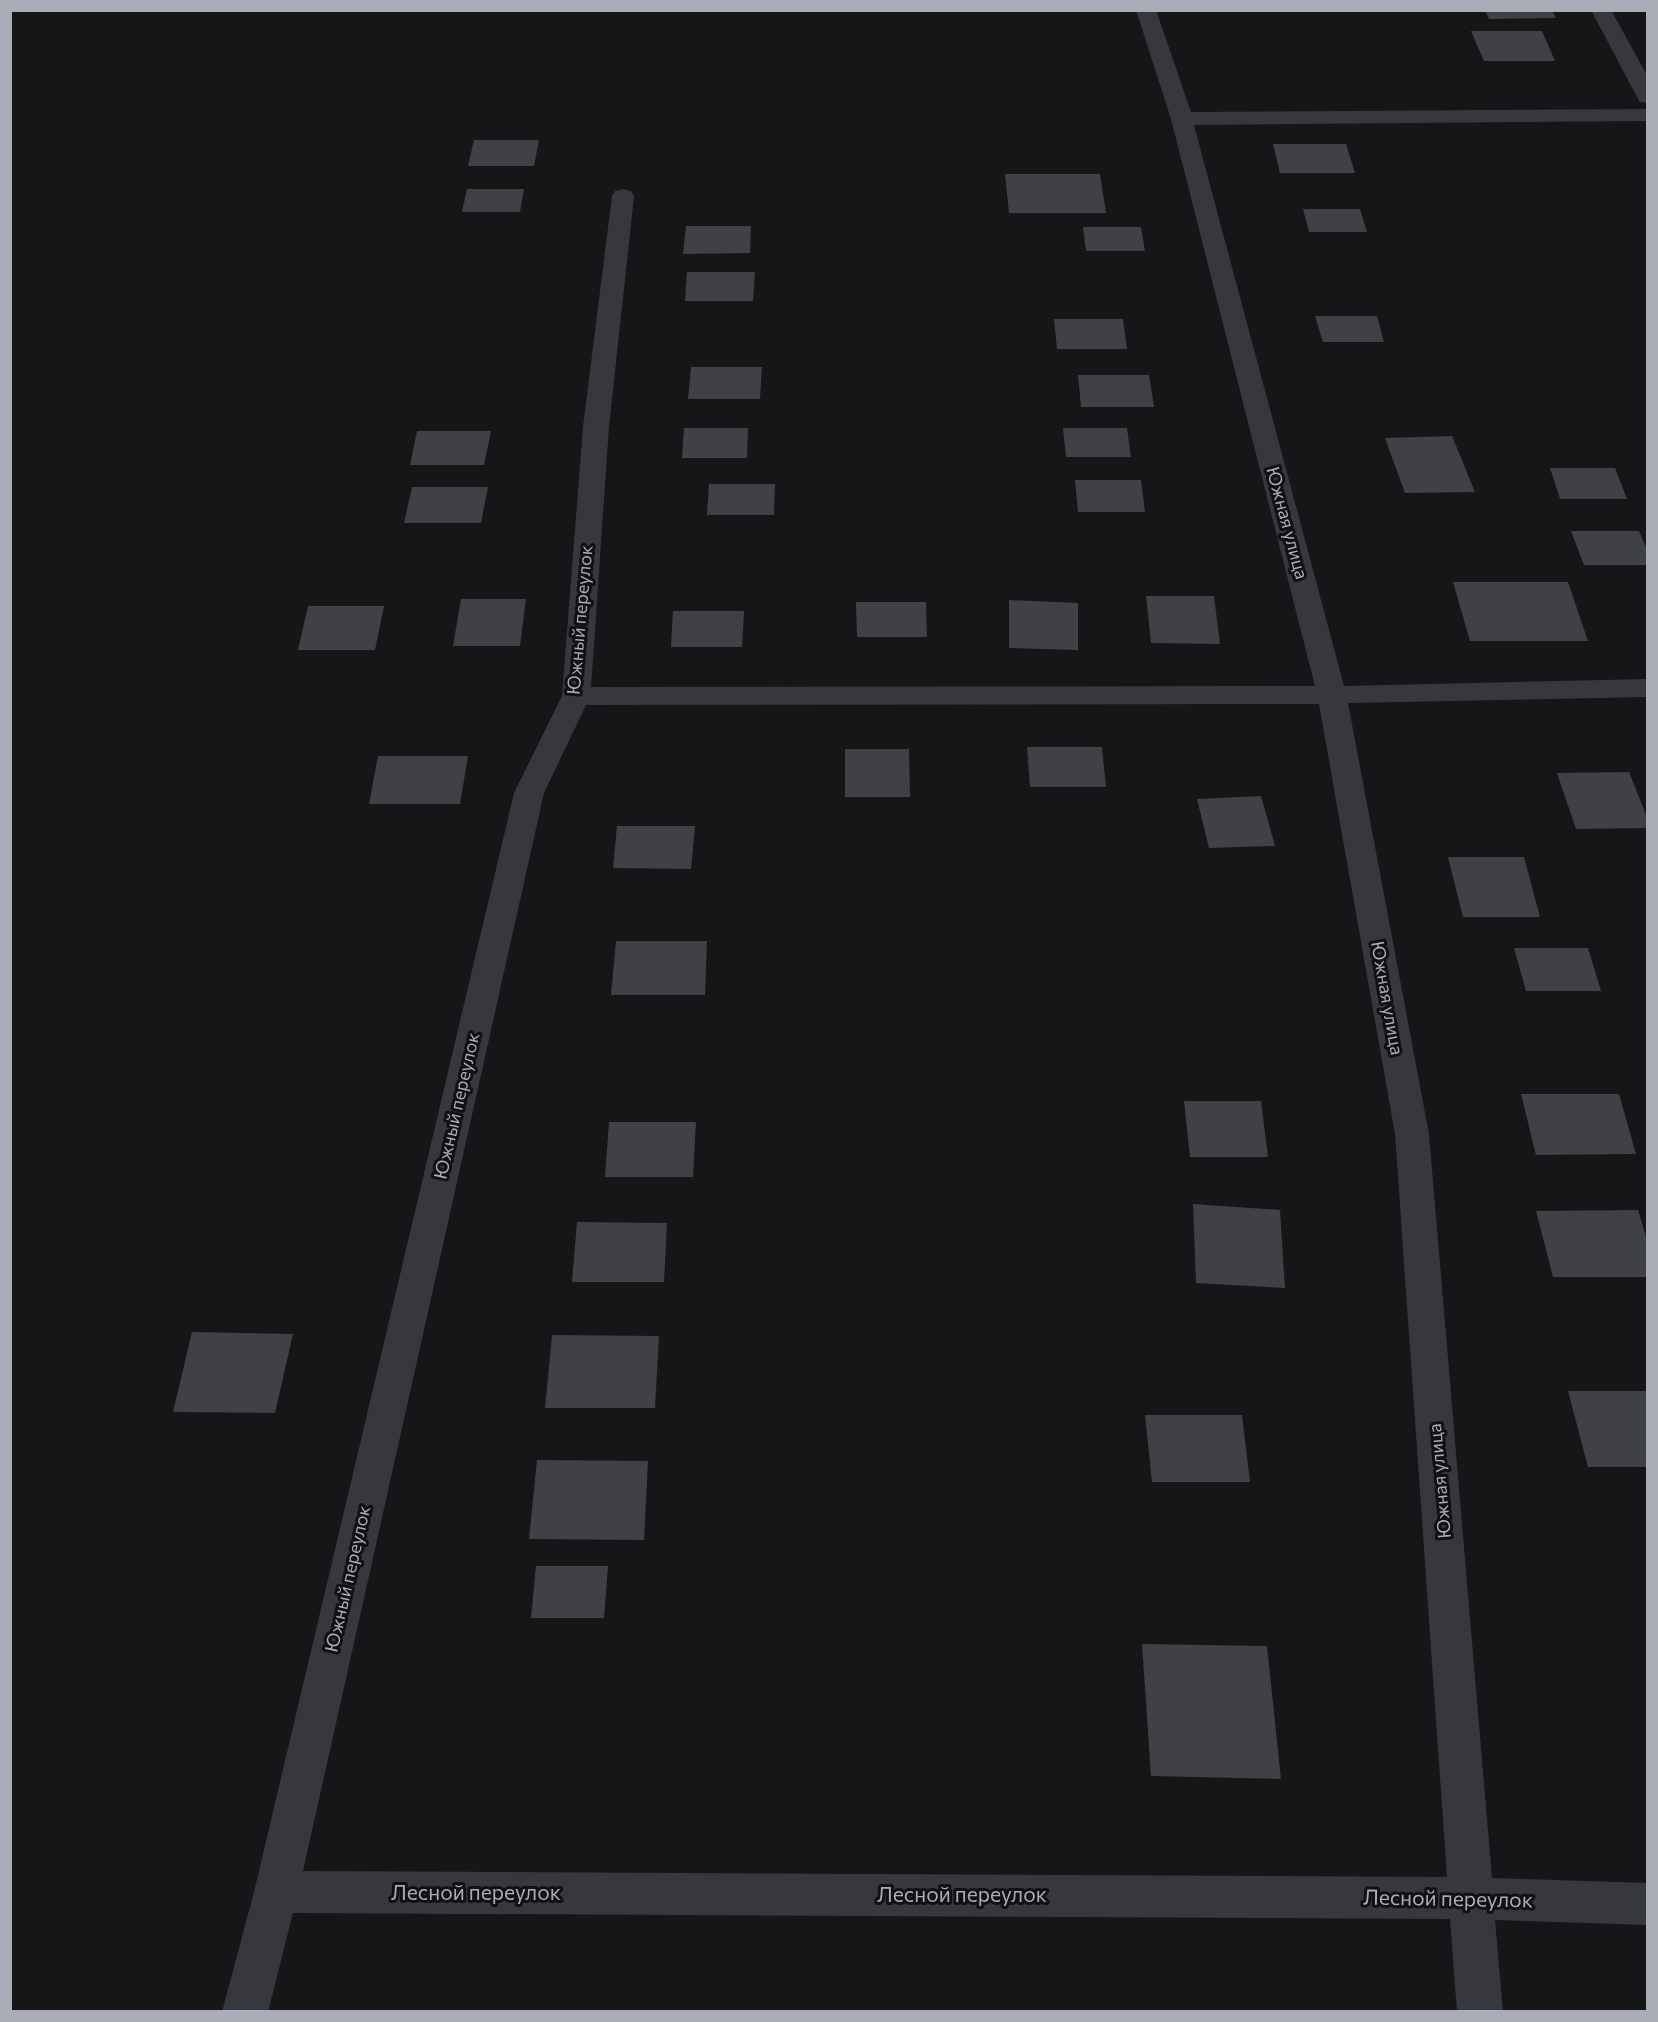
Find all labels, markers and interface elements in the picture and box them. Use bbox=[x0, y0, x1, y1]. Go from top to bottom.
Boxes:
street label: Южная улица bbox=[1262, 464, 1314, 581]
street label: Южный переулок bbox=[562, 544, 597, 696]
street label: Южная улица bbox=[1367, 939, 1409, 1057]
street label: Южный переулок bbox=[428, 1030, 484, 1181]
street label: Южная улица bbox=[1423, 1423, 1455, 1540]
street label: Южный переулок bbox=[319, 1503, 375, 1654]
street label: Лесной переулок bbox=[391, 1879, 561, 1904]
street label: Лесной переулок bbox=[877, 1881, 1047, 1906]
street label: Лесной переулок bbox=[1363, 1884, 1533, 1911]

